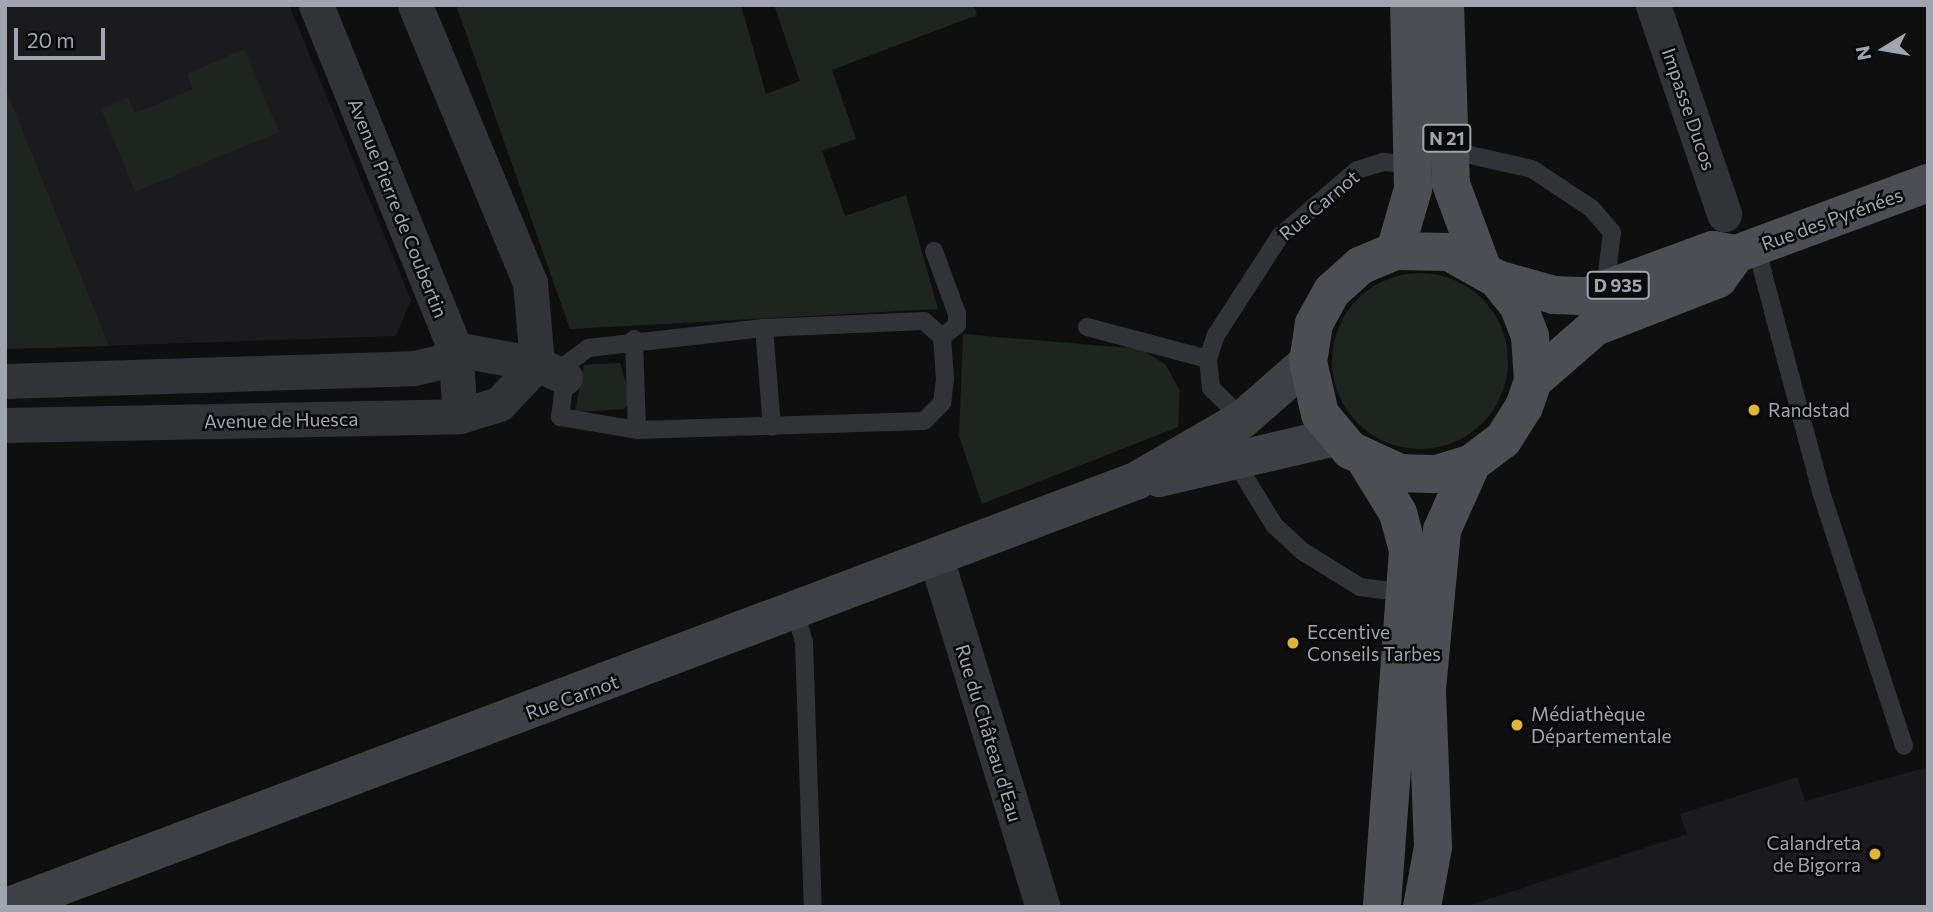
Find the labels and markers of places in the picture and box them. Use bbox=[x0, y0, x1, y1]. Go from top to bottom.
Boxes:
place label: Randstad bbox=[1768, 399, 1850, 421]
marker: Randstad bbox=[1746, 402, 1762, 418]
place label: Eccentive Conseils Tarbes bbox=[1307, 621, 1441, 665]
marker: Eccentive Conseils Tarbes bbox=[1285, 635, 1301, 651]
place label: Médiathèque Départementale bbox=[1531, 703, 1672, 747]
marker: Médiathèque Départementale bbox=[1509, 717, 1525, 733]
place label: Calandreta de Bigorra bbox=[1767, 832, 1861, 876]
marker: Calandreta de Bigorra bbox=[1867, 846, 1883, 862]

